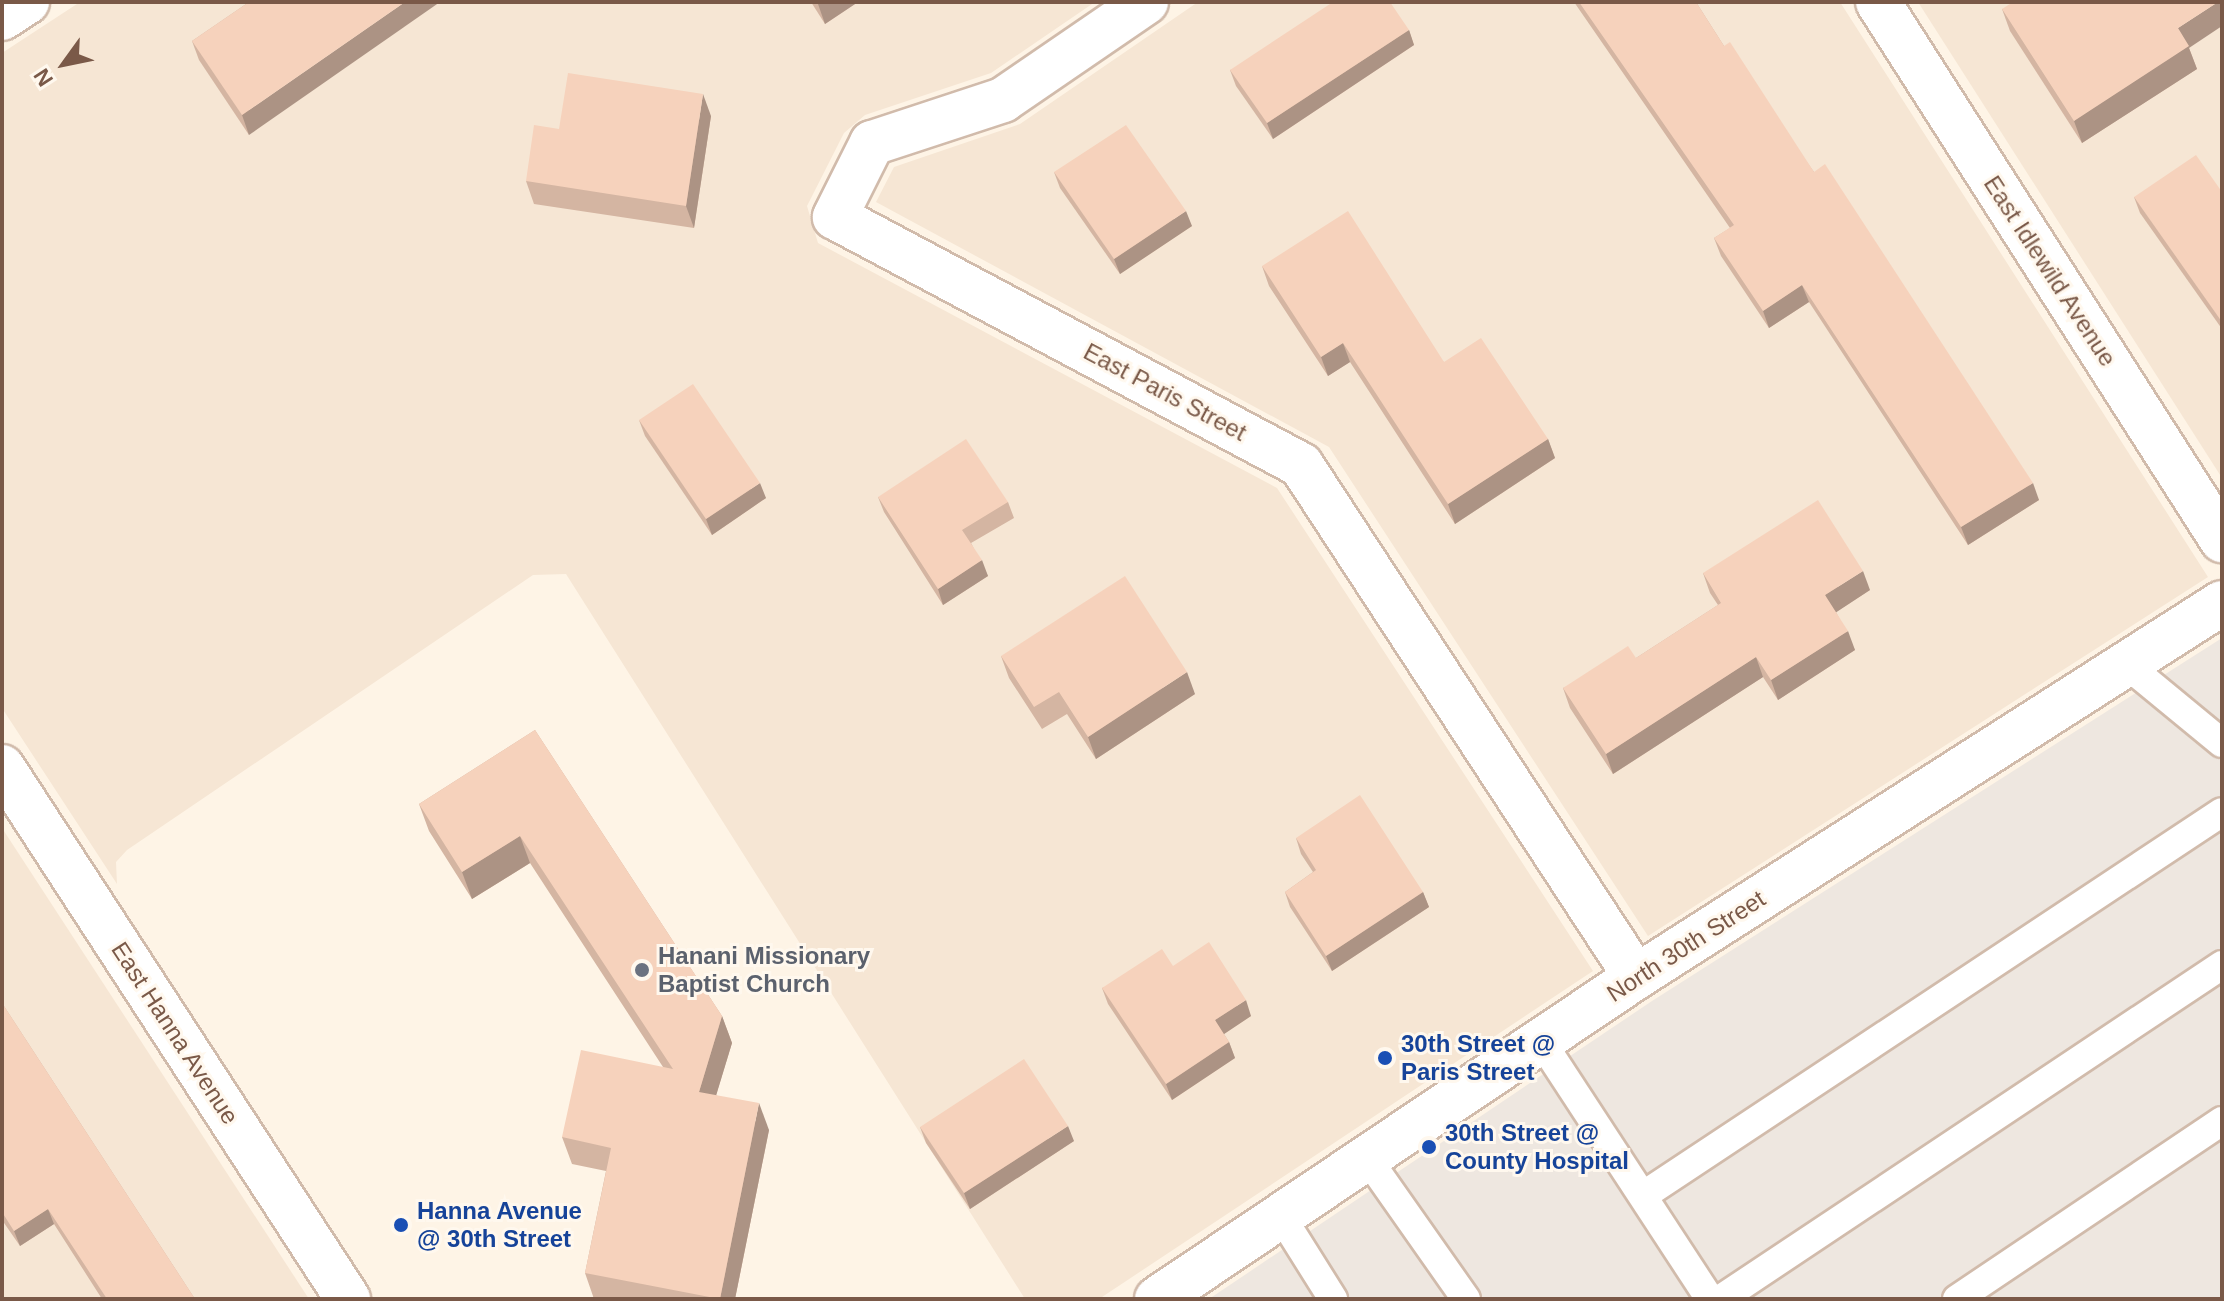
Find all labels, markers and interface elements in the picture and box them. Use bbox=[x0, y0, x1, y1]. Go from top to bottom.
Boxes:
north arrow bbox=[24, 24, 104, 104]
text: N bbox=[29, 64, 58, 91]
street label: East Idlewild Avenue bbox=[1977, 170, 2123, 372]
street label: East Paris Street bbox=[1079, 337, 1251, 447]
street label: North 30th Street bbox=[1602, 884, 1770, 1008]
street label: East Hanna Avenue bbox=[105, 936, 245, 1130]
place label: Hanani Missionary Baptist Church bbox=[658, 942, 870, 998]
marker: Hanani Missionary Baptist Church bbox=[633, 961, 651, 979]
place label: 30th Street @ Paris Street bbox=[1401, 1030, 1555, 1086]
marker: 30th Street @ Paris Street bbox=[1376, 1049, 1394, 1067]
place label: 30th Street @ County Hospital bbox=[1445, 1119, 1629, 1175]
marker: 30th Street @ County Hospital bbox=[1420, 1138, 1438, 1156]
place label: Hanna Avenue @ 30th Street bbox=[417, 1197, 583, 1253]
marker: Hanna Avenue @ 30th Street bbox=[392, 1216, 410, 1234]

